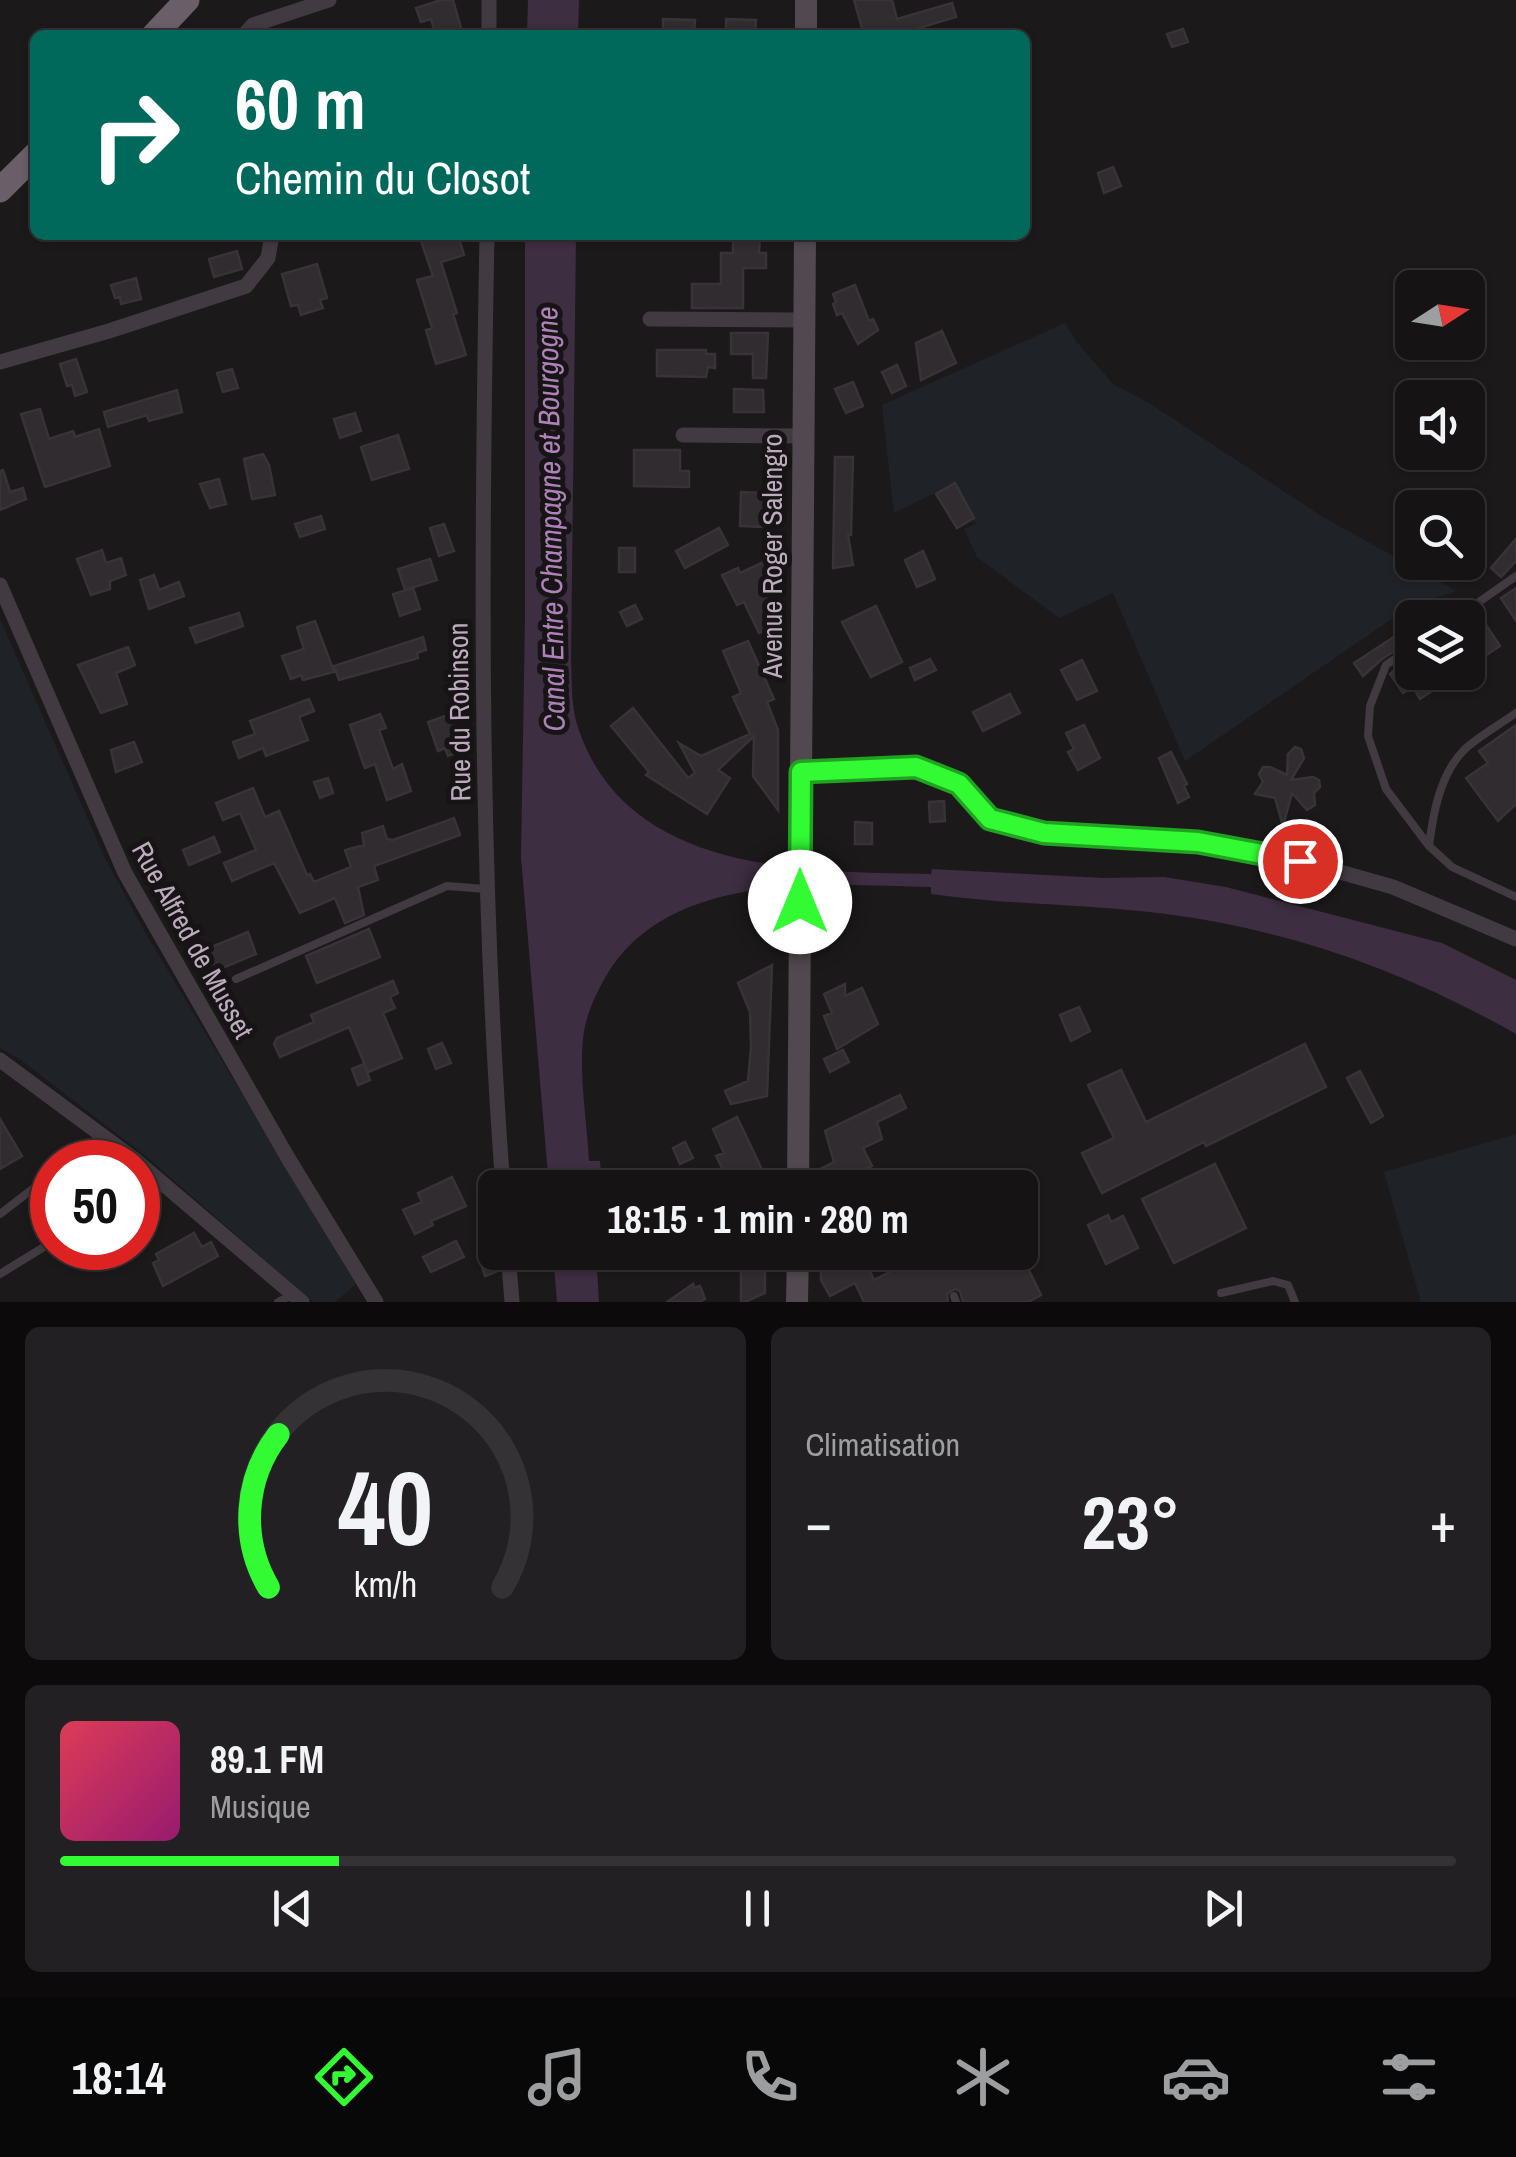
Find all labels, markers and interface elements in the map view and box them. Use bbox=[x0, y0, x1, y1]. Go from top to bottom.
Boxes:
text: 60 m bbox=[235, 57, 366, 151]
icon: right bbox=[70, 70, 200, 200]
text: Chemin du Closot bbox=[235, 147, 530, 208]
north arrow bbox=[1395, 270, 1485, 360]
map controls bbox=[1395, 270, 1485, 690]
water label: Canal Entre Champagne et Bourgogne bbox=[526, 306, 574, 732]
button: sound bbox=[1395, 380, 1485, 470]
street label: Avenue Roger Salengro bbox=[753, 434, 791, 679]
button: search bbox=[1395, 490, 1485, 580]
button: layers bbox=[1395, 600, 1485, 690]
street label: Rue du Robinson bbox=[438, 622, 480, 802]
pin bbox=[1258, 819, 1343, 904]
icon: arrive bbox=[1273, 834, 1328, 889]
street label: Rue Alfred de Musset bbox=[123, 835, 263, 1045]
position arrow bbox=[748, 850, 852, 954]
speed limit sign: 50 bbox=[30, 1140, 160, 1270]
text: 18:15 · 1 min · 280 m bbox=[607, 1194, 909, 1245]
text: Climatisation bbox=[806, 1423, 960, 1466]
text: 40 bbox=[338, 1437, 433, 1577]
text: 23° bbox=[1082, 1471, 1180, 1572]
text: − bbox=[806, 1485, 832, 1559]
text: + bbox=[1430, 1485, 1456, 1559]
text: km/h bbox=[353, 1560, 417, 1608]
text: 89.1 FM bbox=[210, 1734, 324, 1785]
text: Musique bbox=[210, 1785, 311, 1828]
icon: previous bbox=[265, 1881, 320, 1936]
icon: pause bbox=[730, 1881, 785, 1936]
icon: next bbox=[1196, 1881, 1251, 1936]
icon: directions bbox=[309, 2042, 379, 2112]
icon: music bbox=[522, 2042, 592, 2112]
icon: phone bbox=[735, 2042, 805, 2112]
icon: climate bbox=[948, 2042, 1018, 2112]
icon: car bbox=[1161, 2042, 1231, 2112]
icon: filters bbox=[1374, 2042, 1444, 2112]
text: 18:14 bbox=[72, 2047, 166, 2108]

